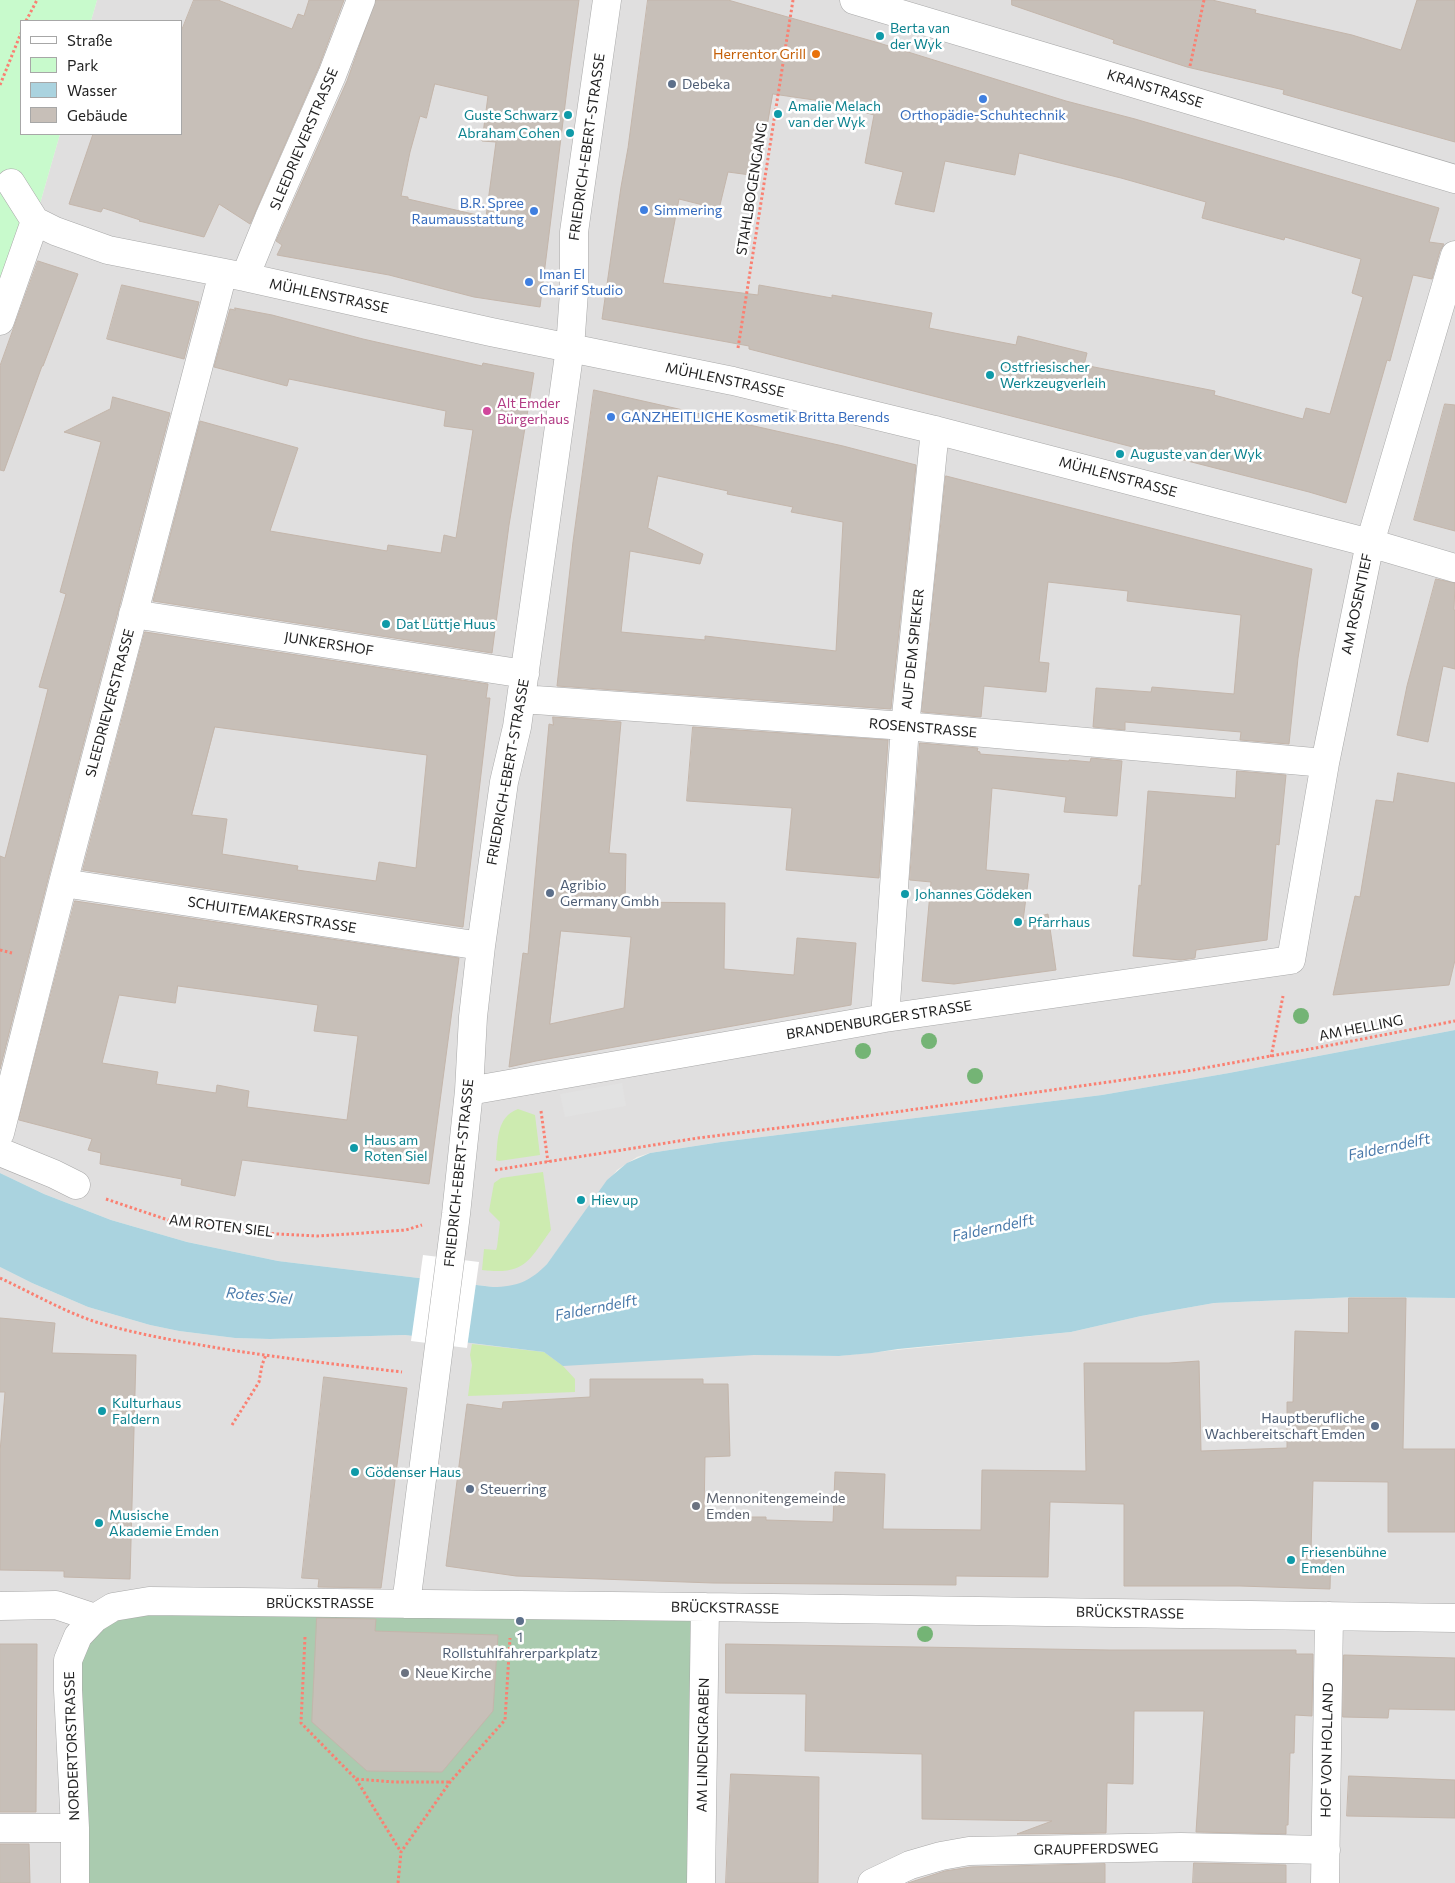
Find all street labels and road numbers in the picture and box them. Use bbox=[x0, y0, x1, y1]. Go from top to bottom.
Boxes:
street label: FRIEDRICH-EBERT-STRASSE bbox=[566, 52, 608, 242]
street label: SLEEDRIEVERSTRASSE bbox=[266, 65, 342, 213]
street label: KRANSTRASSE bbox=[1105, 66, 1205, 112]
street label: STAHLBOGENGANG bbox=[733, 121, 771, 257]
street label: MÜHLENSTRASSE bbox=[268, 275, 390, 317]
street label: MÜHLENSTRASSE bbox=[664, 359, 786, 401]
street label: MÜHLENSTRASSE bbox=[1057, 453, 1179, 501]
street label: AM ROSENTIEF bbox=[1338, 552, 1376, 656]
street label: AUF DEM SPIEKER bbox=[898, 588, 928, 710]
street label: SLEEDRIEVERSTRASSE bbox=[82, 627, 138, 779]
street label: JUNKERSHOF bbox=[283, 629, 375, 659]
street label: FRIEDRICH-EBERT-STRASSE bbox=[483, 678, 533, 866]
street label: ROSENSTRASSE bbox=[868, 715, 978, 741]
street label: SCHUITEMAKERSTRASSE bbox=[186, 893, 358, 937]
street label: BRANDENBURGER STRASSE bbox=[785, 997, 973, 1043]
street label: AM HELLING bbox=[1318, 1012, 1404, 1044]
street label: FRIEDRICH-EBERT-STRASSE bbox=[441, 1078, 477, 1268]
street label: AM ROTEN SIEL bbox=[168, 1211, 274, 1241]
street label: BRÜCKSTRASSE bbox=[266, 1595, 374, 1611]
street label: BRÜCKSTRASSE bbox=[671, 1599, 779, 1617]
street label: BRÜCKSTRASSE bbox=[1076, 1604, 1184, 1622]
street label: NORDERTORSTRASSE bbox=[61, 1671, 83, 1821]
street label: AM LINDENGRABEN bbox=[693, 1678, 713, 1812]
street label: HOF VON HOLLAND bbox=[1317, 1682, 1337, 1818]
street label: GRAUPFERDSWEG bbox=[1034, 1840, 1158, 1858]

